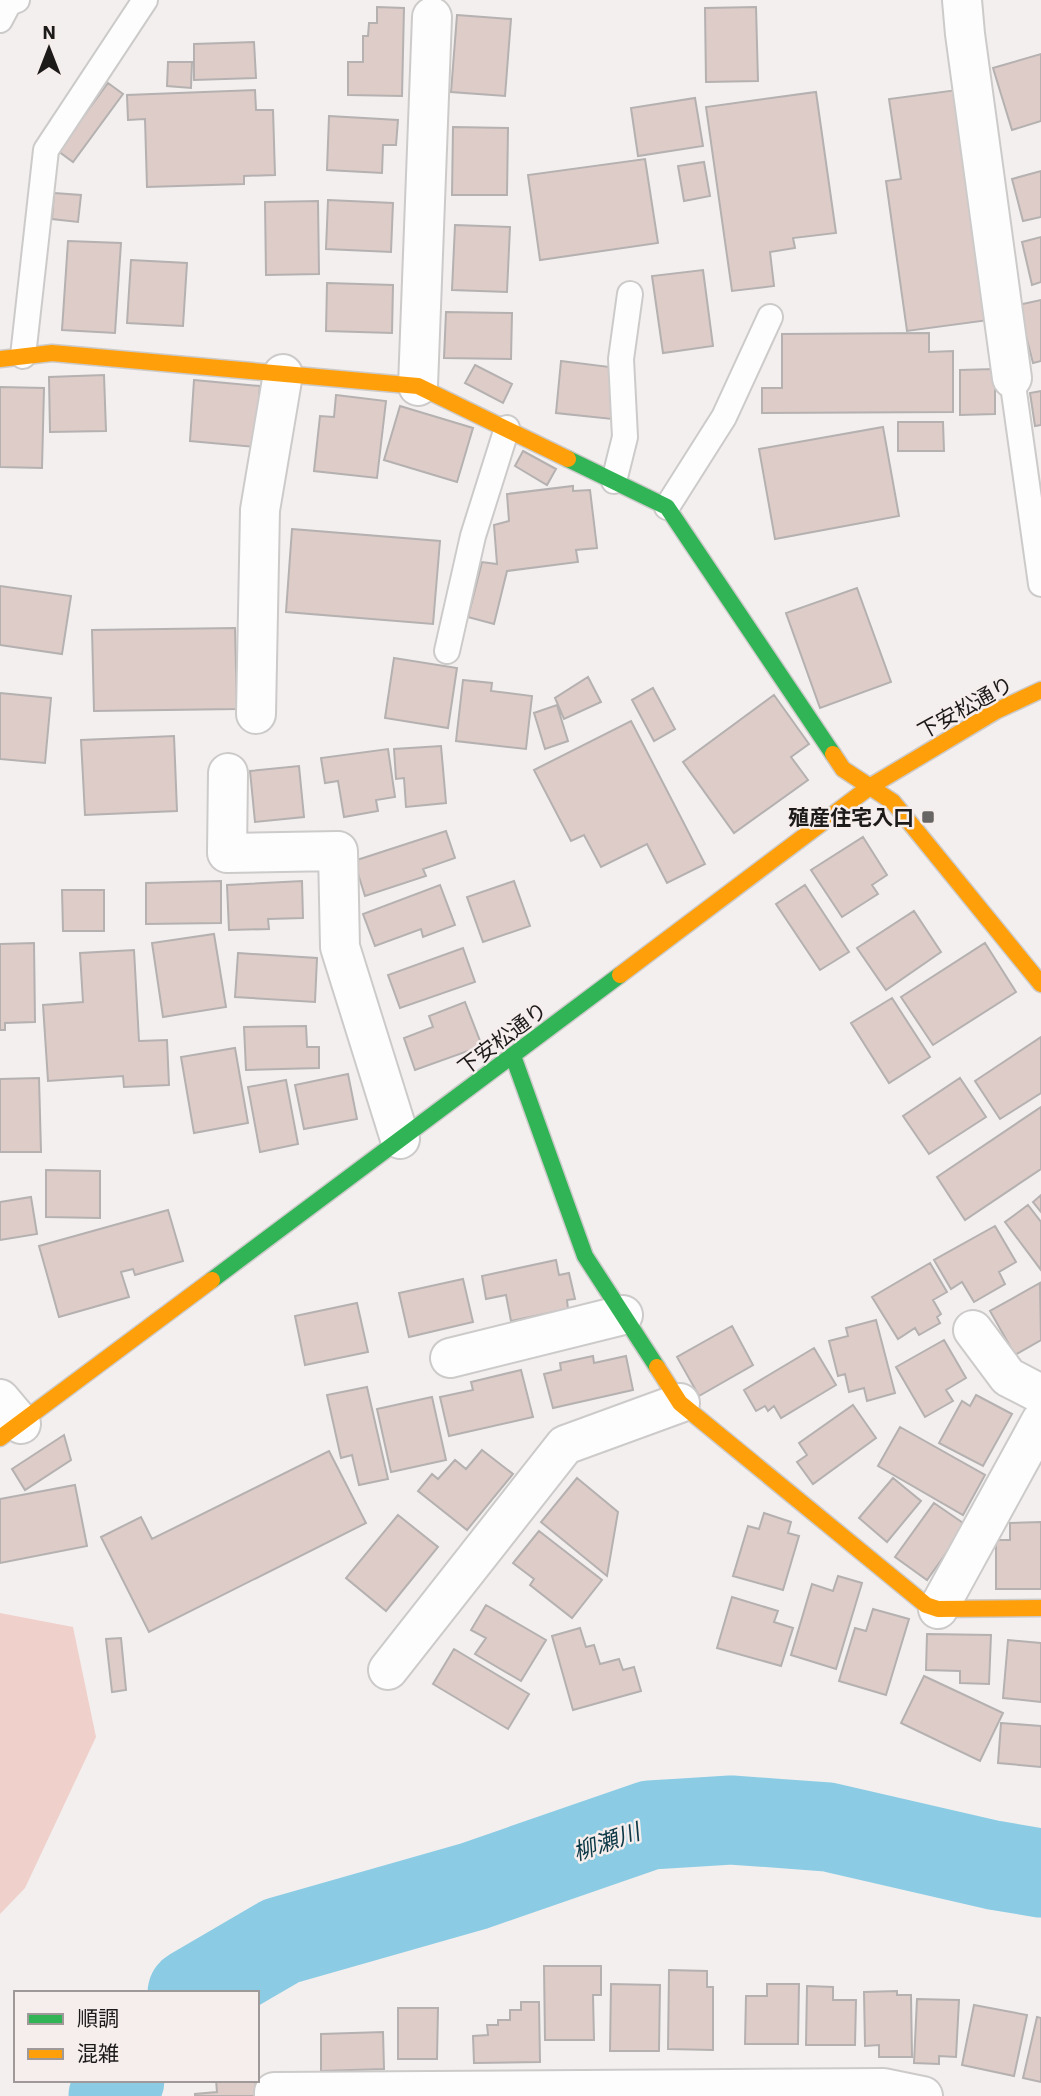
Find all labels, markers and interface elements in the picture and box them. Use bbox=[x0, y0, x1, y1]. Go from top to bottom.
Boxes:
north arrow bbox=[14, 14, 84, 84]
text: N bbox=[42, 20, 56, 44]
street label: 下安松通り bbox=[912, 669, 1018, 745]
place label: 殖産住宅入口 bbox=[788, 803, 914, 831]
marker: 殖産住宅入口 bbox=[920, 809, 936, 825]
street label: 下安松通り bbox=[452, 995, 552, 1081]
water label: 柳瀬川 bbox=[568, 1815, 646, 1866]
legend bbox=[14, 1991, 259, 2082]
text: 順調 bbox=[77, 2004, 119, 2032]
text: 混雑 bbox=[77, 2039, 119, 2067]

